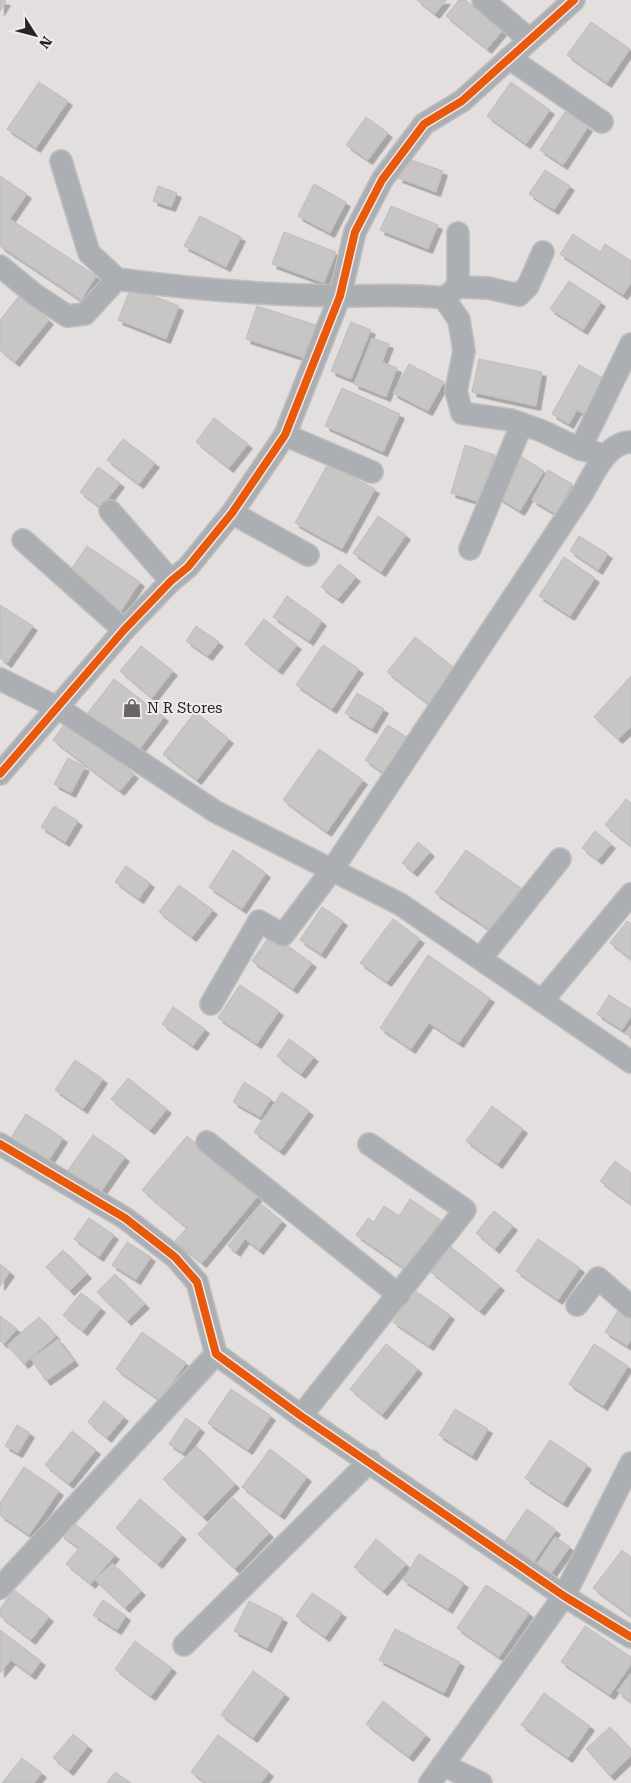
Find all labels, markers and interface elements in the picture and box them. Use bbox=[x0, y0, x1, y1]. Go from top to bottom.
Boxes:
north arrow bbox=[10, 10, 60, 60]
text: N bbox=[36, 34, 55, 52]
shop icon: N R Stores bbox=[121, 697, 143, 719]
place label: N R Stores bbox=[147, 699, 222, 717]

